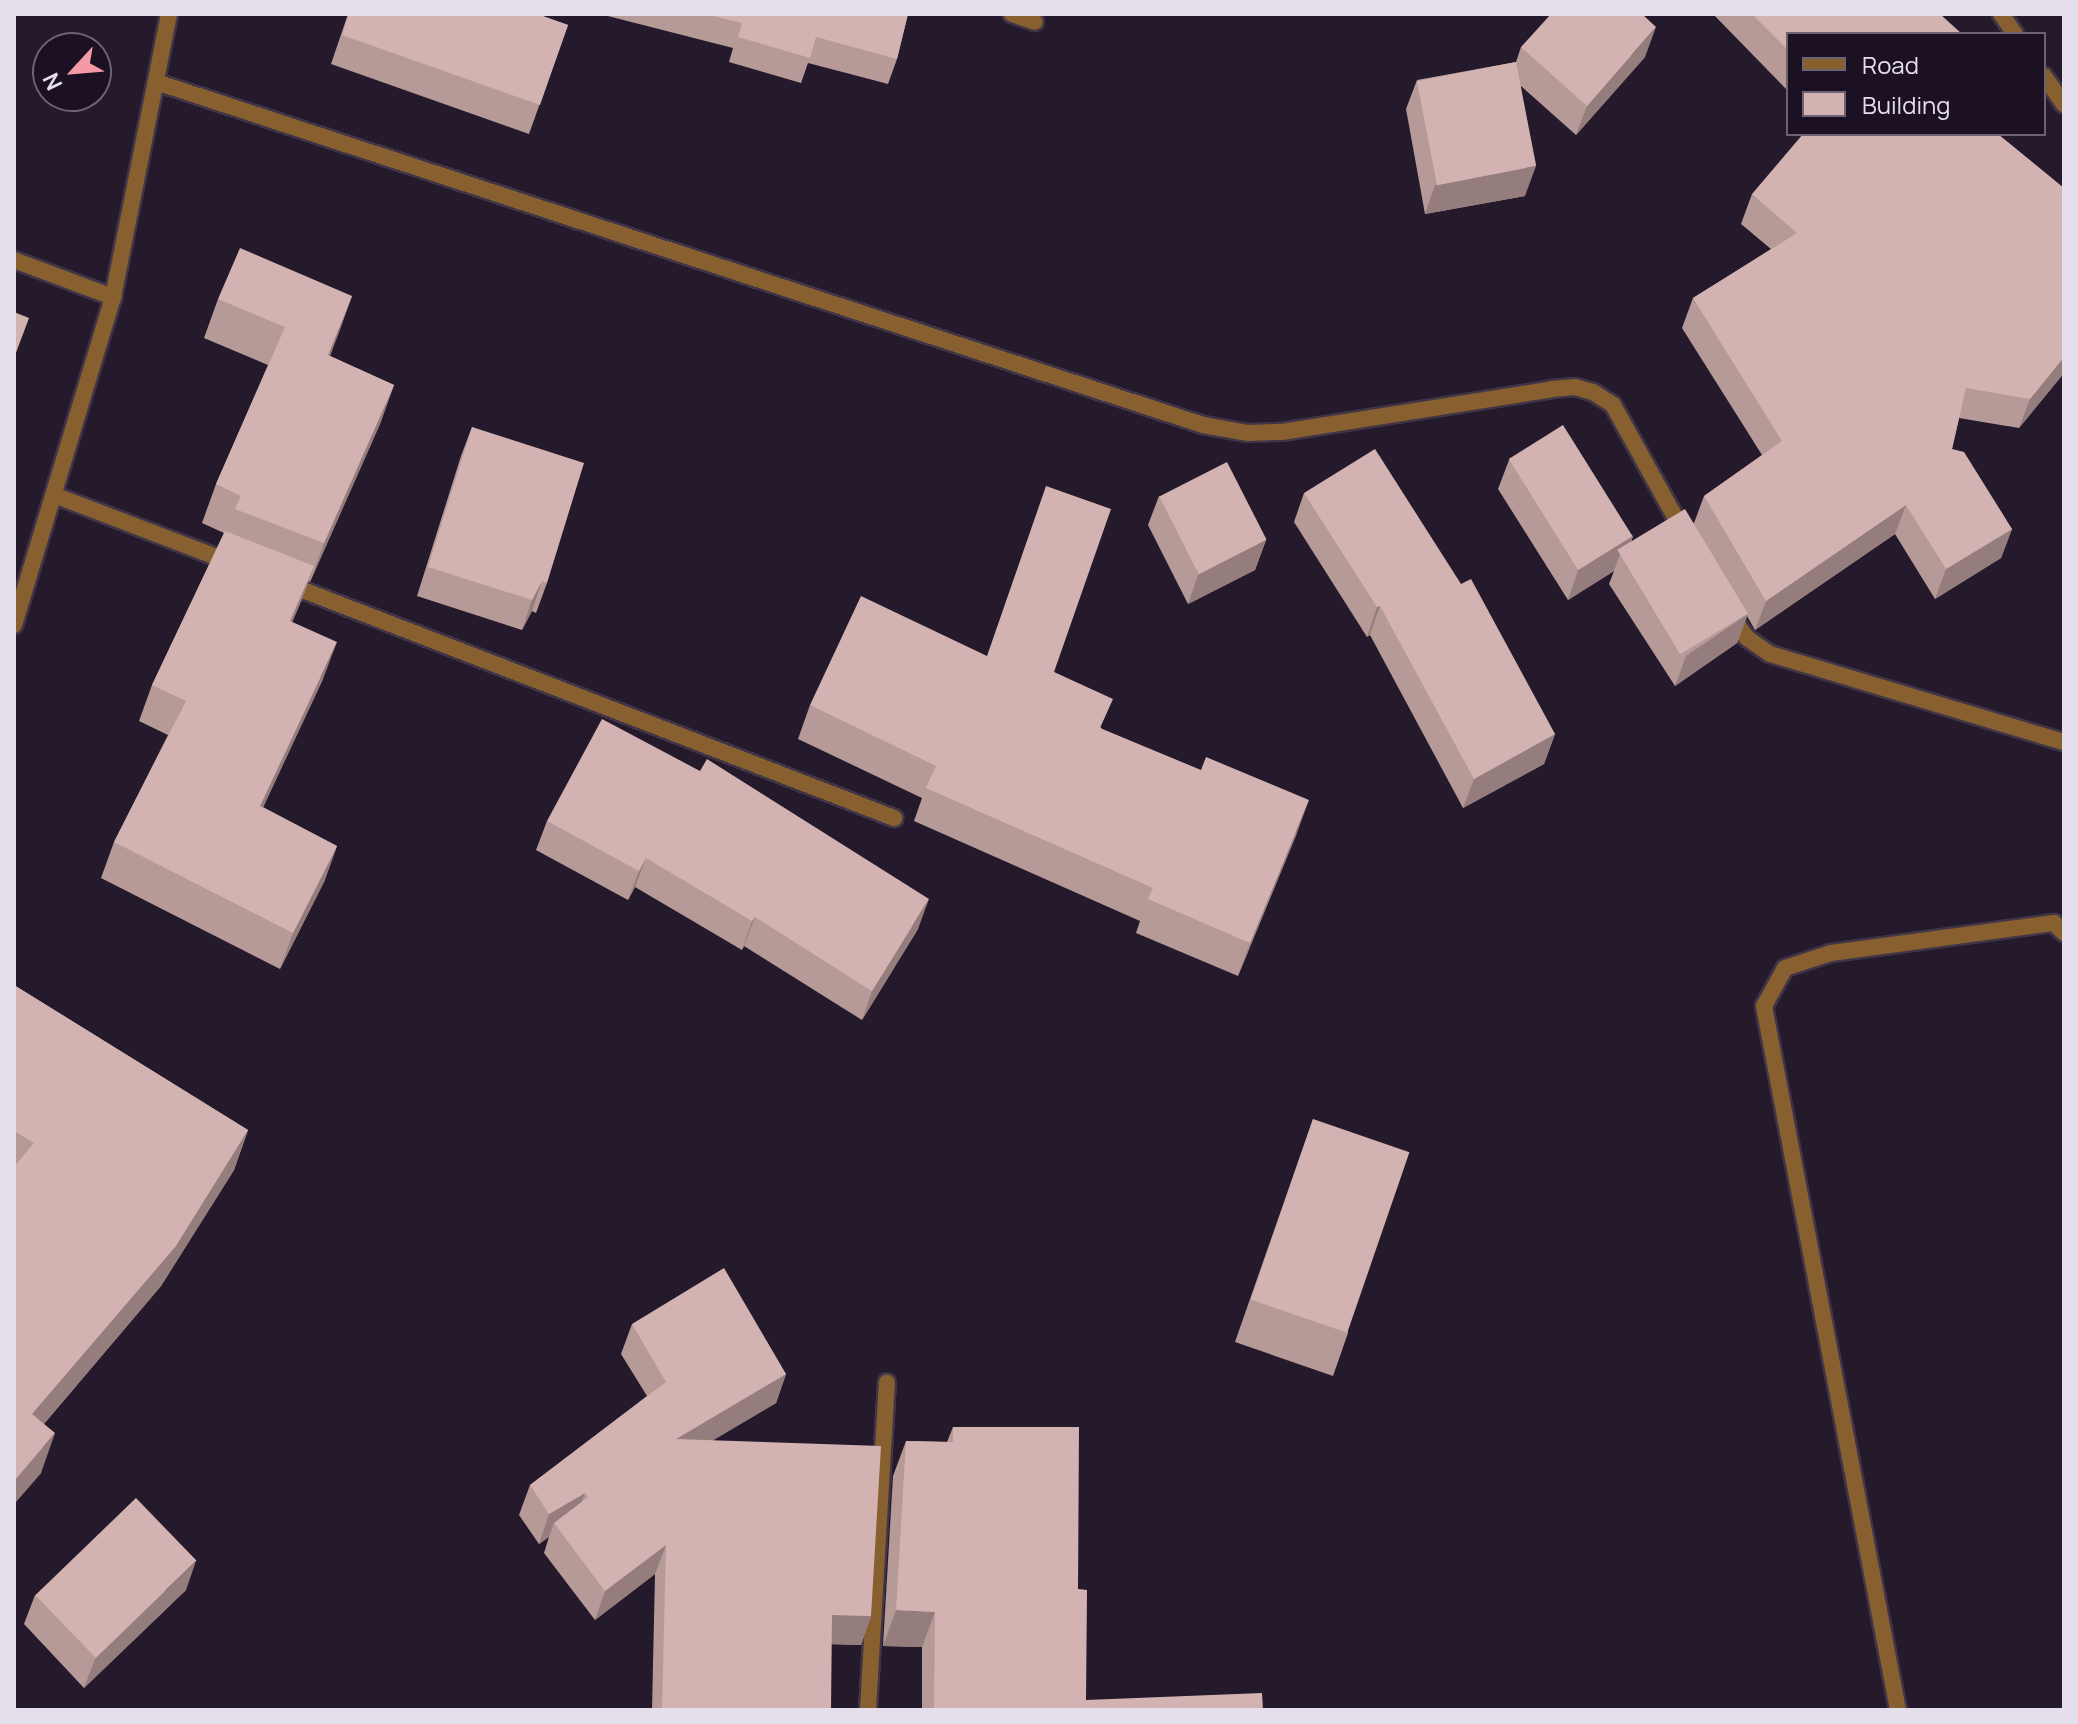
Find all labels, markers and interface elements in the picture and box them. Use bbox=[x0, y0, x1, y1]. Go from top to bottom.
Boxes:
north arrow bbox=[32, 32, 112, 112]
legend bbox=[1786, 32, 2046, 136]
text: Road bbox=[1862, 48, 1919, 81]
text: N bbox=[35, 68, 69, 95]
text: Building bbox=[1862, 88, 1950, 121]

